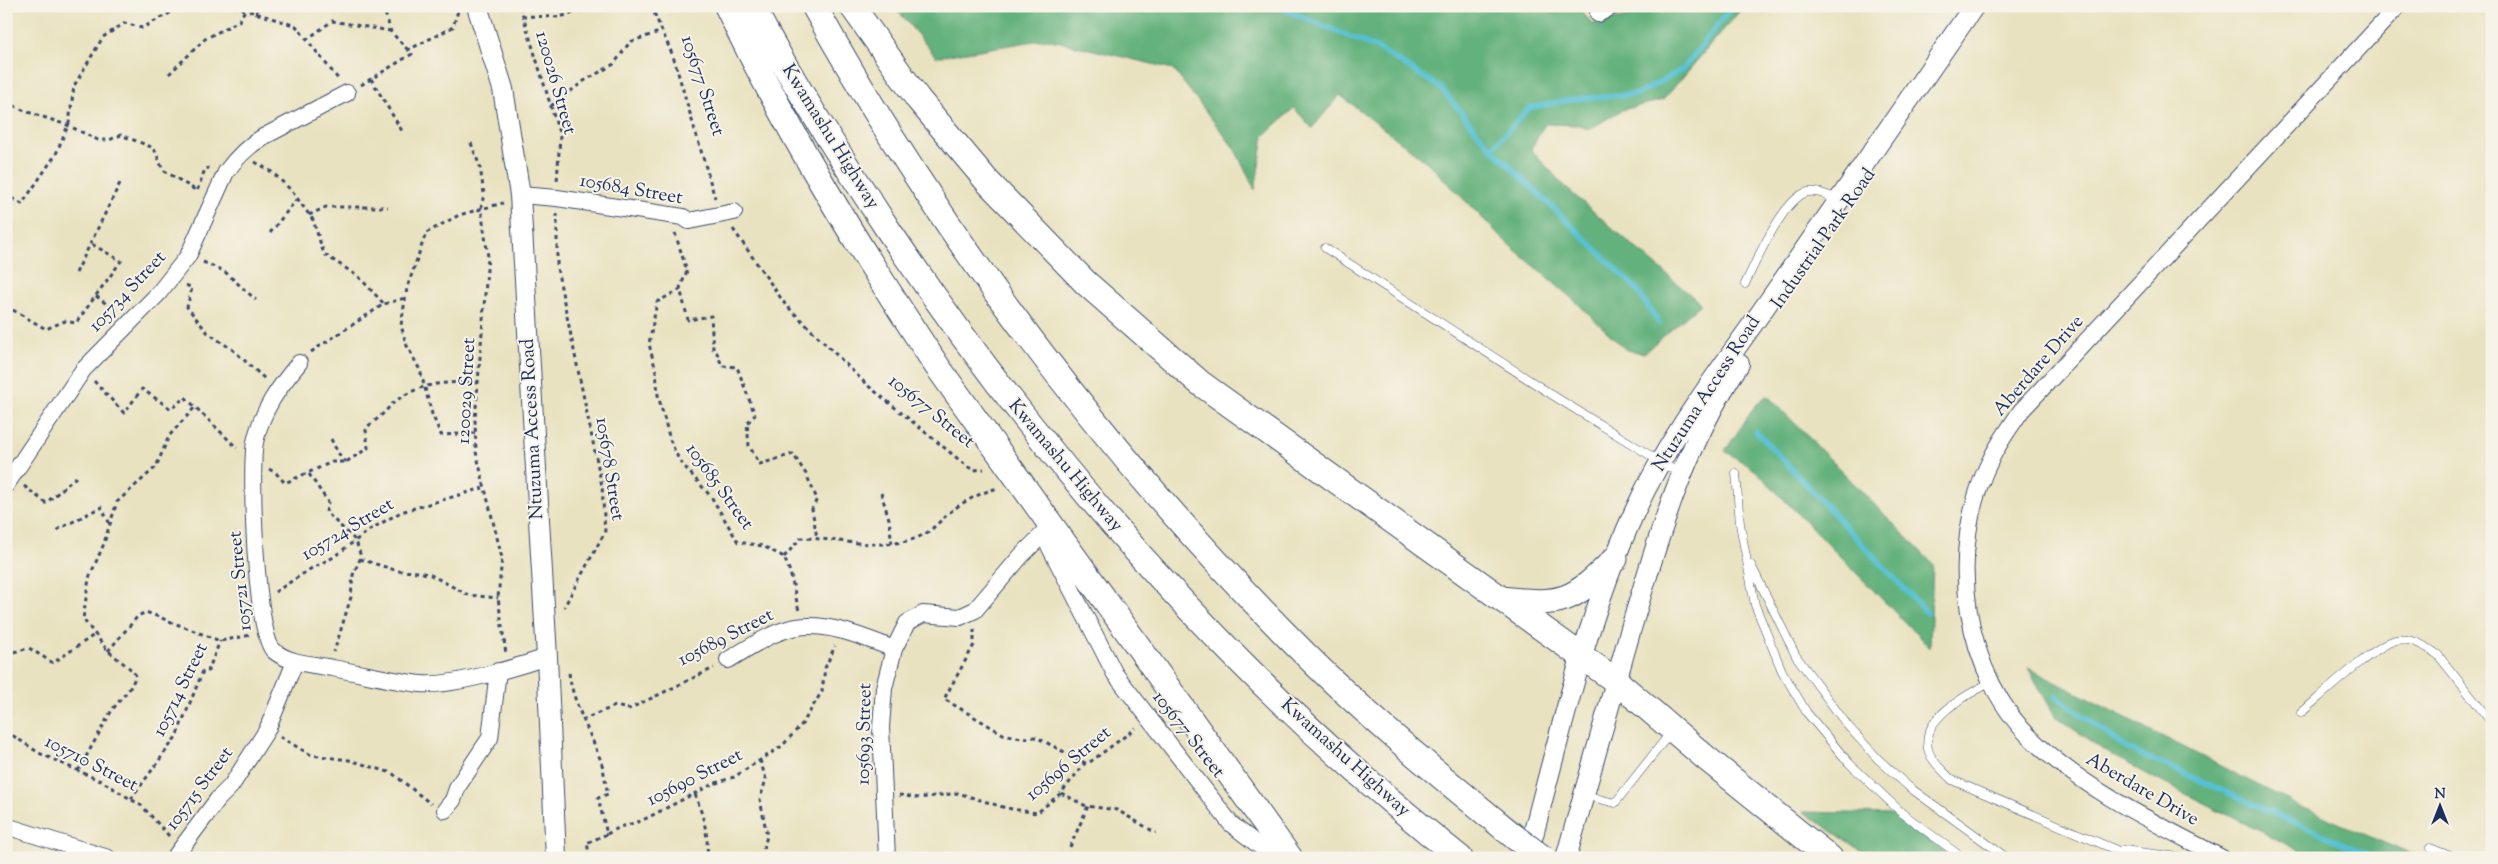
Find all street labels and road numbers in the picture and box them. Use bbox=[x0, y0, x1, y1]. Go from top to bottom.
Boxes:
street label: 120026 Street bbox=[527, 28, 583, 138]
street label: 105677 Street bbox=[673, 32, 731, 140]
street label: Kwamashu Highway bbox=[774, 59, 886, 215]
street label: Industrial Park Road bbox=[1765, 163, 1883, 315]
street label: 105684 Street bbox=[577, 168, 685, 212]
street label: 105734 Street bbox=[83, 245, 173, 339]
street label: Aberdare Drive bbox=[1987, 309, 2091, 423]
street label: Ntuzuma Access Road bbox=[1646, 310, 1768, 477]
street label: 120029 Street bbox=[451, 337, 483, 445]
street label: Ntuzuma Access Road bbox=[515, 337, 551, 520]
street label: 105677 Street bbox=[882, 369, 980, 456]
street label: Kwamashu Highway bbox=[1001, 394, 1129, 539]
street label: 105678 Street bbox=[588, 415, 631, 523]
street label: 105685 Street bbox=[678, 438, 760, 536]
street label: 105724 Street bbox=[297, 491, 400, 568]
street label: 105721 Street bbox=[222, 529, 260, 632]
street label: 105689 Street bbox=[673, 602, 779, 674]
street label: 105714 Street bbox=[147, 638, 216, 742]
street label: 105693 Street bbox=[851, 682, 879, 785]
street label: 105677 Street bbox=[1145, 686, 1231, 785]
street label: Kwamashu Highway bbox=[1274, 692, 1416, 824]
street label: 105696 Street bbox=[1020, 720, 1118, 808]
street label: 105710 Street bbox=[40, 729, 143, 799]
street label: 105715 Street bbox=[160, 741, 241, 836]
street label: 105690 Street bbox=[642, 742, 748, 814]
street label: Aberdare Drive bbox=[2080, 747, 2204, 833]

